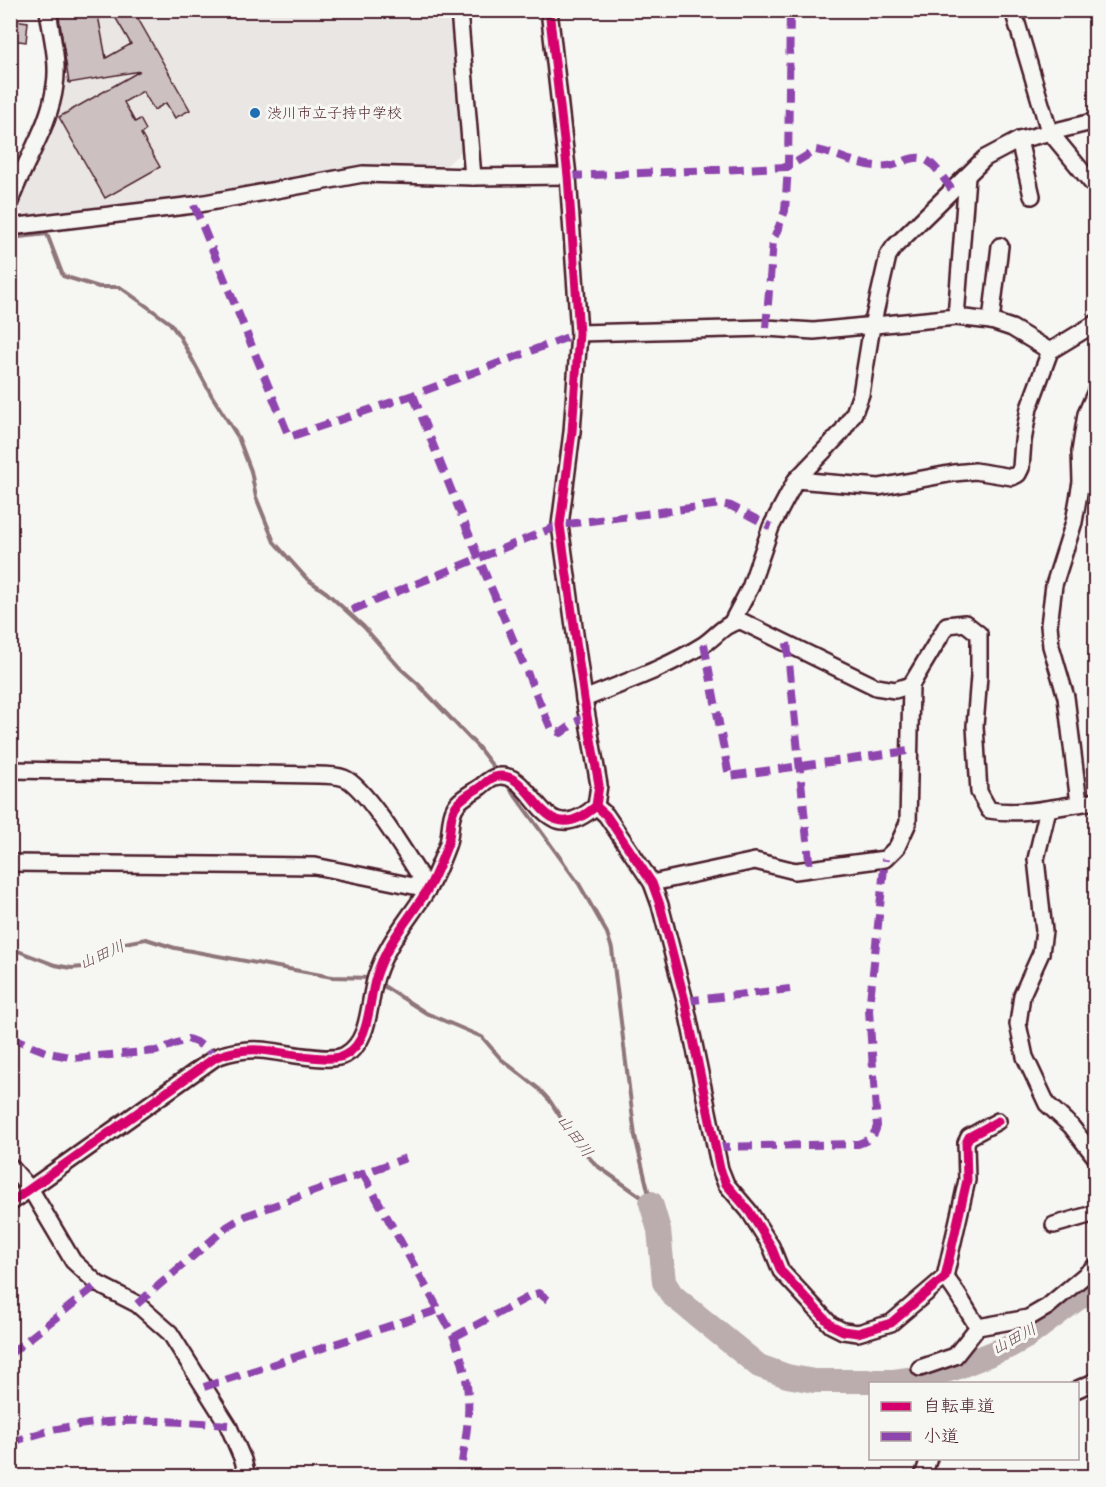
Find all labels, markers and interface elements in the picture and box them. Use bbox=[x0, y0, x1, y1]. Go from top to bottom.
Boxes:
place label: 渋川市立子持中学校 bbox=[267, 104, 402, 123]
marker: 渋川市立子持中学校 bbox=[248, 106, 262, 120]
water label: 山田川 bbox=[76, 936, 128, 974]
water label: 山田川 bbox=[553, 1111, 597, 1161]
water label: 山田川 bbox=[988, 1319, 1040, 1359]
legend bbox=[869, 1382, 1079, 1460]
text: 自転車道 bbox=[923, 1395, 995, 1418]
text: 小道 bbox=[923, 1425, 959, 1448]

